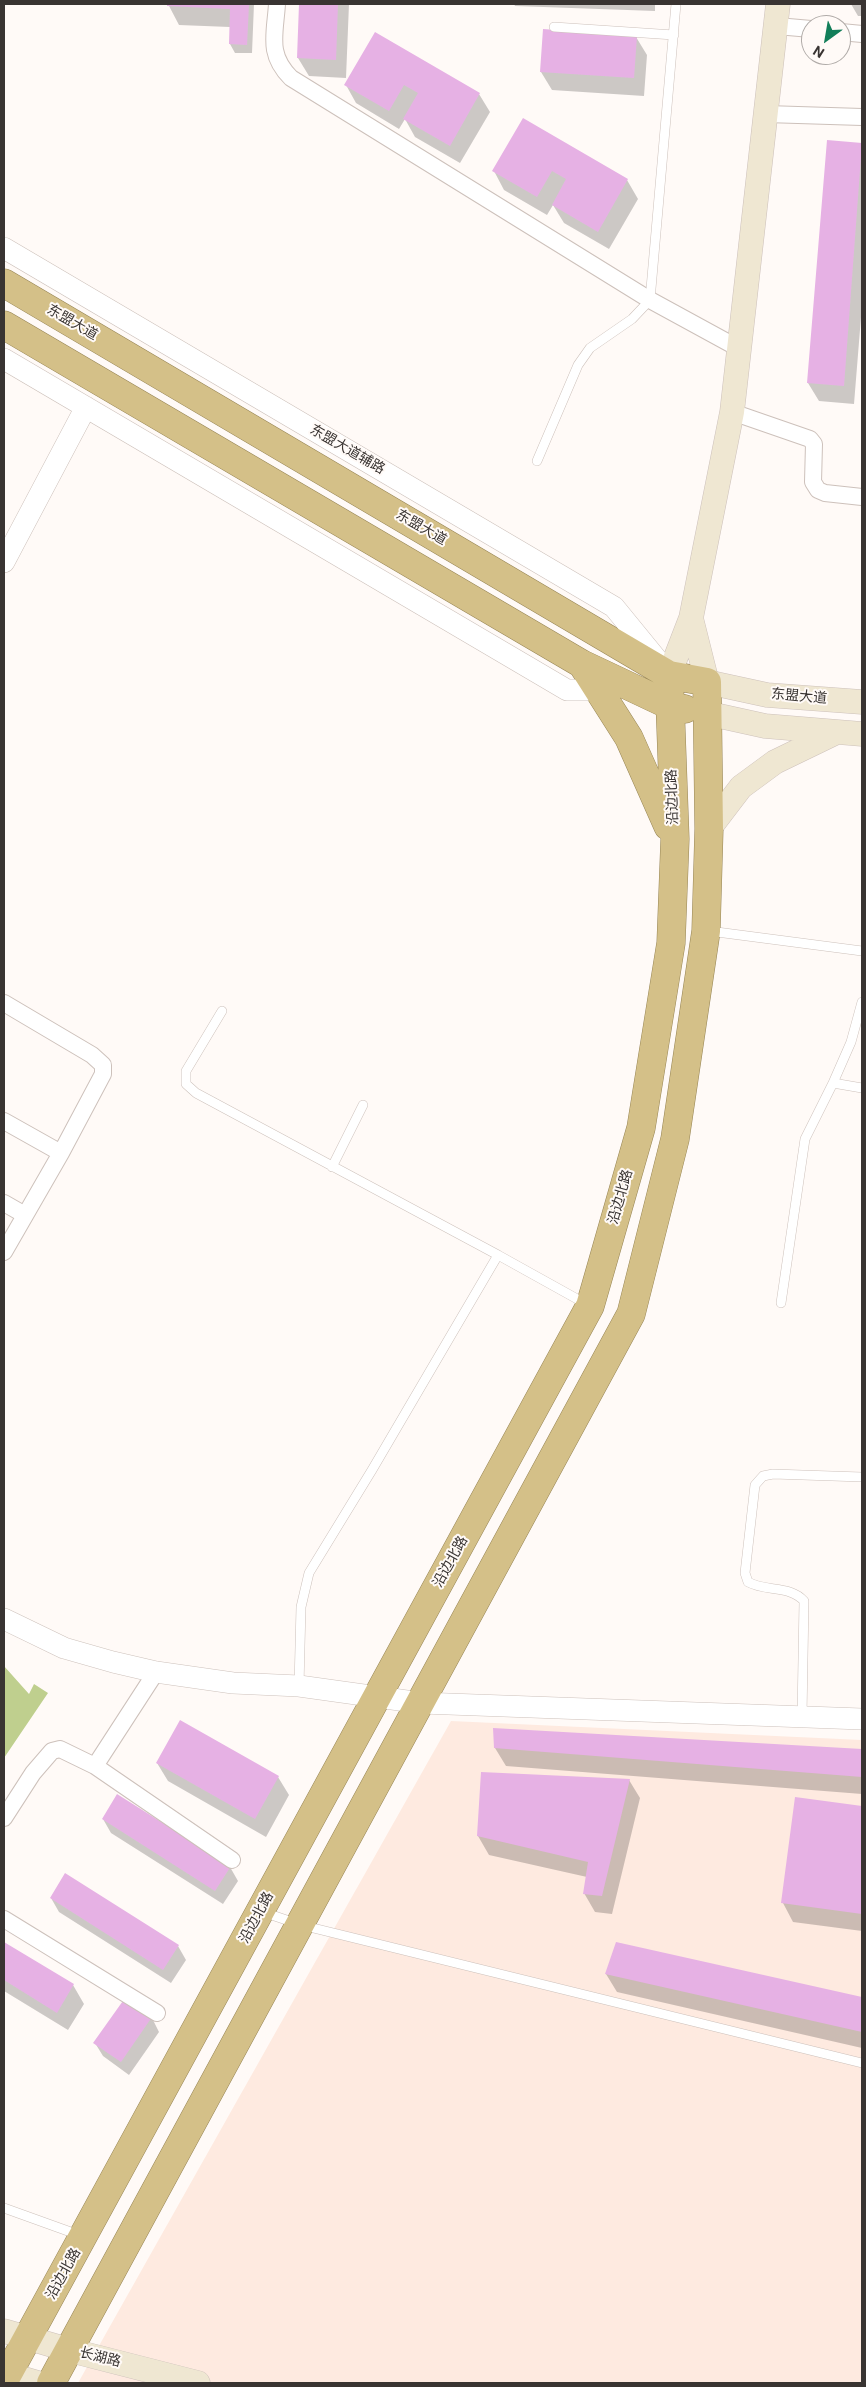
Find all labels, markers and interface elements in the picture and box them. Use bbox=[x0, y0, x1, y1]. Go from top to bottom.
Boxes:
north arrow bbox=[801, 15, 851, 65]
text: N bbox=[810, 42, 827, 61]
street label: 东盟大道 bbox=[44, 302, 100, 344]
street label: 东盟大道辅路 bbox=[306, 422, 388, 478]
street label: 东盟大道 bbox=[393, 507, 449, 549]
street label: 东盟大道 bbox=[770, 686, 828, 708]
street label: 沿边北路 bbox=[664, 769, 682, 825]
street label: 沿边北路 bbox=[605, 1168, 637, 1226]
street label: 沿边北路 bbox=[430, 1533, 472, 1591]
street label: 沿边北路 bbox=[236, 1889, 278, 1947]
street label: 沿边北路 bbox=[43, 2245, 85, 2303]
street label: 长湖路 bbox=[78, 2345, 122, 2371]

